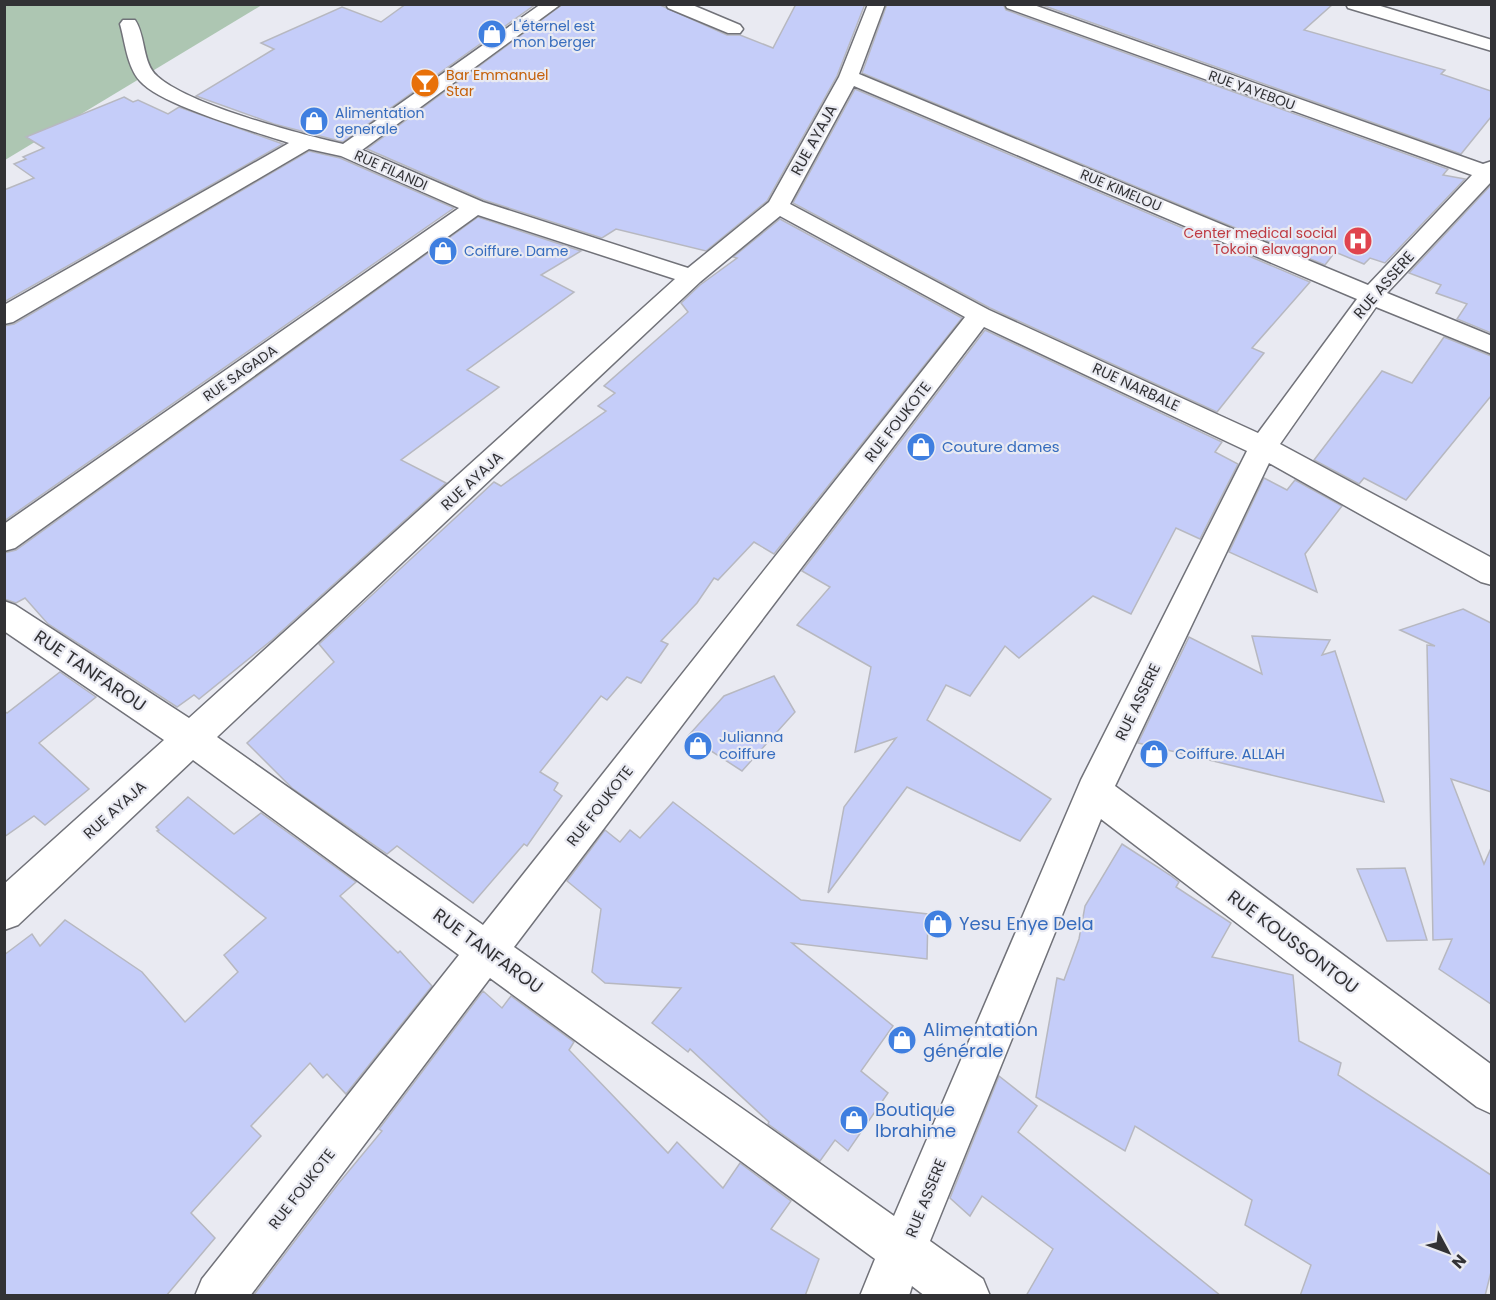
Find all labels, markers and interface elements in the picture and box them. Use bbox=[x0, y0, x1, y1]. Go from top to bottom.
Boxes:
place label: L'éternel est mon berger bbox=[513, 16, 596, 52]
shop icon: L'éternel est mon berger bbox=[476, 18, 508, 50]
place label: Bar Emmanuel Star bbox=[446, 65, 549, 101]
street label: RUE YAYEBOU bbox=[1206, 65, 1298, 115]
bar icon: Bar Emmanuel Star bbox=[409, 67, 441, 99]
street label: RUE AYAJA bbox=[785, 101, 842, 179]
place label: Alimentation generale bbox=[335, 103, 424, 139]
shop icon: Alimentation generale bbox=[298, 105, 330, 137]
street label: RUE FILANDI bbox=[351, 145, 431, 195]
street label: RUE KIMELOU bbox=[1077, 164, 1165, 216]
place label: Center medical social Tokoin elavagnon bbox=[1184, 223, 1337, 259]
hospital icon: Center medical social Tokoin elavagnon bbox=[1342, 225, 1374, 257]
shop icon: Coiffure. Dame bbox=[427, 235, 459, 267]
place label: Coiffure. Dame bbox=[464, 241, 569, 261]
street label: RUE ASSERE bbox=[1348, 246, 1419, 323]
street label: RUE SAGADA bbox=[199, 340, 281, 406]
street label: RUE NARBALE bbox=[1089, 357, 1183, 416]
street label: RUE FOUKOTE bbox=[859, 377, 936, 466]
shop icon: Couture dames bbox=[905, 431, 937, 463]
place label: Couture dames bbox=[942, 436, 1060, 457]
street label: RUE AYAJA bbox=[436, 446, 507, 515]
street label: RUE TANFAROU bbox=[29, 624, 151, 717]
street label: RUE ASSERE bbox=[1110, 660, 1165, 744]
place label: Julianna coiffure bbox=[719, 726, 783, 764]
shop icon: Julianna coiffure bbox=[682, 730, 714, 762]
shop icon: Coiffure. ALLAH bbox=[1138, 738, 1170, 770]
place label: Coiffure. ALLAH bbox=[1175, 743, 1285, 764]
street label: RUE FOUKOTE bbox=[561, 761, 638, 850]
street label: RUE AYAJA bbox=[79, 776, 151, 844]
street label: RUE KOUSSONTOU bbox=[1223, 884, 1364, 999]
street label: RUE TANFAROU bbox=[428, 902, 548, 999]
shop icon: Yesu Enye Dela bbox=[922, 908, 954, 940]
place label: Yesu Enye Dela bbox=[959, 911, 1094, 936]
place label: Alimentation générale bbox=[923, 1017, 1038, 1063]
shop icon: Alimentation générale bbox=[886, 1024, 918, 1056]
place label: Boutique Ibrahime bbox=[875, 1097, 956, 1143]
shop icon: Boutique Ibrahime bbox=[838, 1104, 870, 1136]
street label: RUE FOUKOTE bbox=[263, 1144, 340, 1233]
street label: RUE ASSERE bbox=[900, 1155, 951, 1240]
north arrow bbox=[1418, 1222, 1478, 1282]
text: N bbox=[1446, 1249, 1472, 1274]

